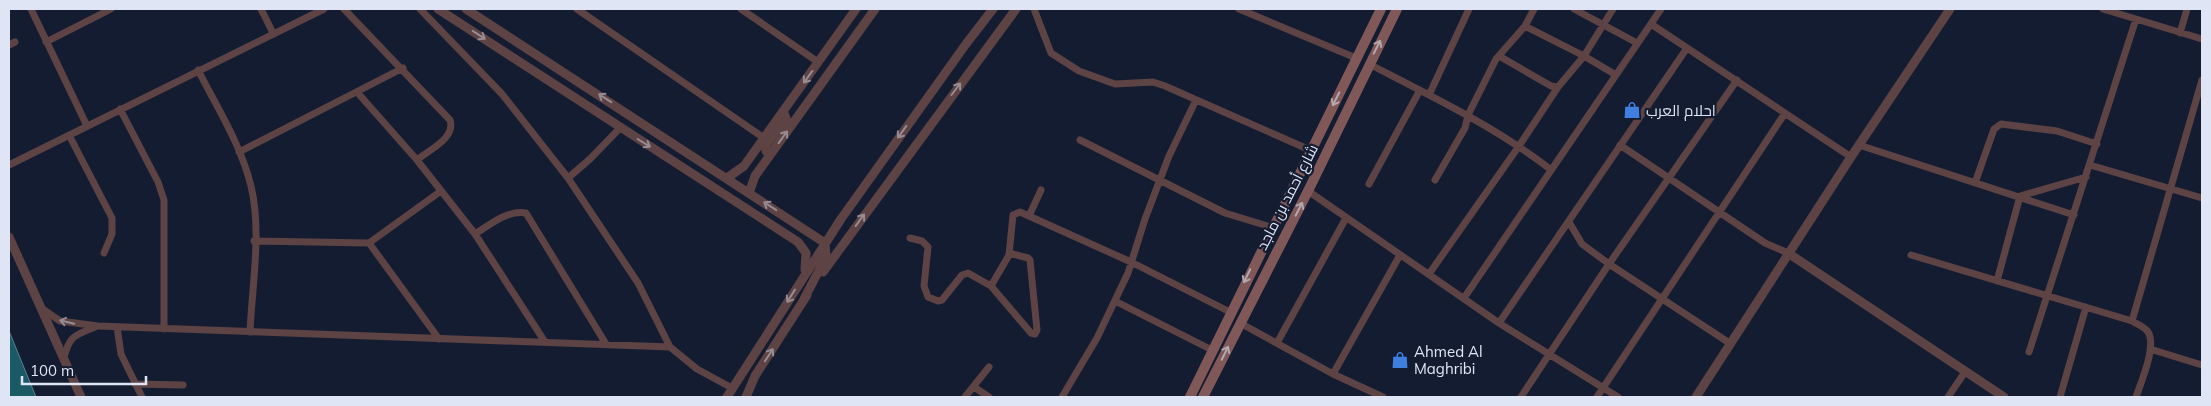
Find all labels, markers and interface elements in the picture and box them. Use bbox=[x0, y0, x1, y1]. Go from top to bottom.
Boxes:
one-way arrow bbox=[472, 30, 486, 41]
one-way arrow bbox=[1373, 40, 1382, 55]
one-way arrow bbox=[803, 70, 813, 84]
one-way arrow bbox=[951, 83, 962, 96]
one-way arrow bbox=[1330, 92, 1340, 107]
one-way arrow bbox=[598, 93, 612, 103]
shop icon: احلام العرب bbox=[1622, 100, 1642, 120]
place label: احلام العرب bbox=[1646, 101, 1716, 121]
one-way arrow bbox=[897, 125, 907, 139]
one-way arrow bbox=[778, 131, 789, 144]
one-way arrow bbox=[637, 139, 651, 149]
street label: شارع أحمد بن ماجد bbox=[1252, 141, 1324, 254]
one-way arrow bbox=[763, 201, 777, 212]
one-way arrow bbox=[1295, 202, 1304, 217]
one-way arrow bbox=[855, 213, 865, 227]
one-way arrow bbox=[1242, 268, 1252, 283]
one-way arrow bbox=[785, 288, 795, 302]
one-way arrow bbox=[59, 317, 75, 326]
place label: Ahmed Al Maghribi bbox=[1414, 342, 1483, 378]
one-way arrow bbox=[1220, 346, 1230, 361]
one-way arrow bbox=[764, 348, 774, 362]
shop icon: Ahmed Al Maghribi bbox=[1390, 350, 1410, 370]
scale bar bbox=[22, 354, 146, 386]
text: 100 m bbox=[30, 361, 74, 380]

